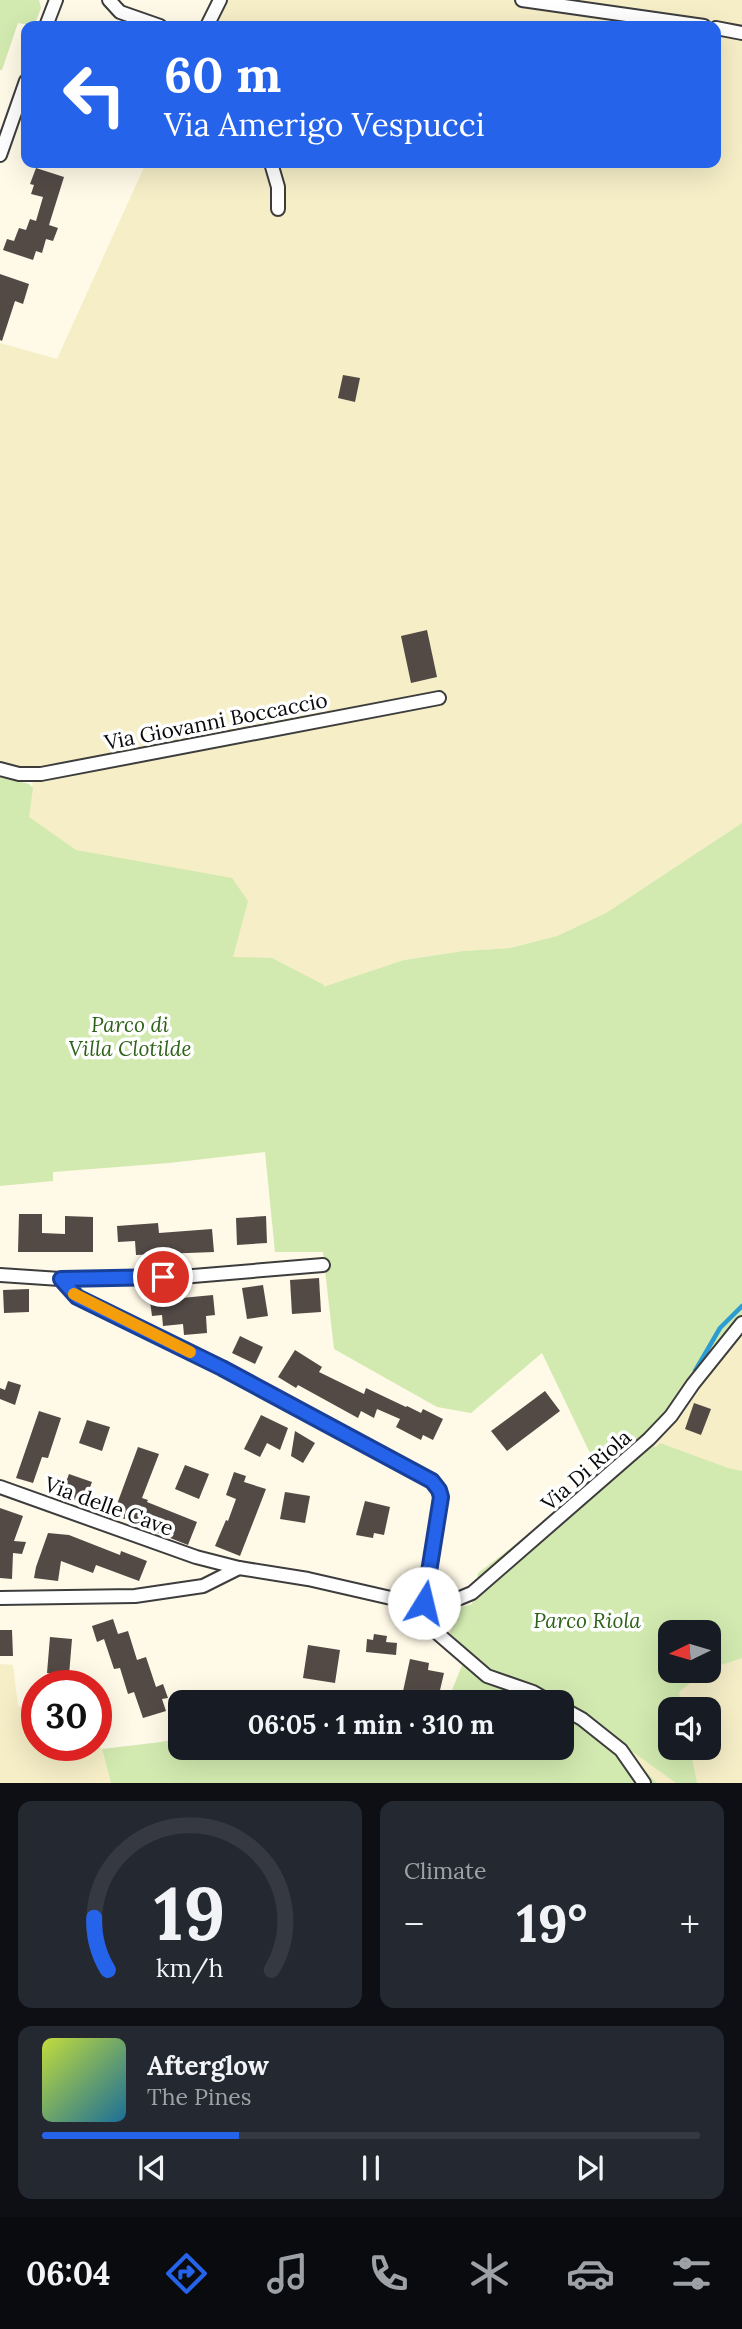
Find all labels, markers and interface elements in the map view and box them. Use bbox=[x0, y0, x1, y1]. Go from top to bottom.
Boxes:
text: 60 m bbox=[164, 43, 281, 105]
icon: left bbox=[49, 49, 140, 140]
text: Via Amerigo Vespucci bbox=[164, 104, 485, 145]
street label: Via Giovanni Boccaccio bbox=[101, 686, 330, 756]
park label: Parco di Villa Clotilde bbox=[69, 1011, 191, 1062]
pin bbox=[133, 1247, 193, 1307]
icon: arrive bbox=[144, 1258, 182, 1296]
street label: Via Di Riola bbox=[535, 1423, 637, 1517]
street label: Via delle Cave bbox=[40, 1470, 177, 1542]
position arrow bbox=[387, 1566, 461, 1640]
park label: Parco Riola bbox=[533, 1607, 641, 1634]
north arrow bbox=[658, 1620, 721, 1684]
map controls bbox=[658, 1620, 721, 1760]
speed limit sign: 30 bbox=[21, 1670, 112, 1761]
button: sound bbox=[658, 1697, 721, 1760]
text: 06:05 · 1 min · 310 m bbox=[248, 1708, 494, 1741]
text: Climate bbox=[404, 1856, 486, 1885]
text: 19 bbox=[154, 1868, 226, 1961]
text: 19° bbox=[517, 1890, 587, 1956]
text: − bbox=[404, 1900, 424, 1948]
text: + bbox=[680, 1900, 700, 1948]
text: km/h bbox=[156, 1952, 224, 1984]
text: Afterglow bbox=[147, 2049, 269, 2082]
text: The Pines bbox=[147, 2082, 252, 2111]
icon: previous bbox=[133, 2149, 171, 2187]
icon: pause bbox=[352, 2149, 390, 2187]
icon: next bbox=[571, 2149, 609, 2187]
icon: directions bbox=[162, 2249, 211, 2298]
icon: music bbox=[263, 2249, 312, 2298]
icon: phone bbox=[364, 2249, 413, 2298]
icon: climate bbox=[465, 2249, 514, 2298]
icon: car bbox=[566, 2249, 615, 2298]
icon: filters bbox=[667, 2249, 716, 2298]
text: 06:04 bbox=[26, 2253, 111, 2294]

